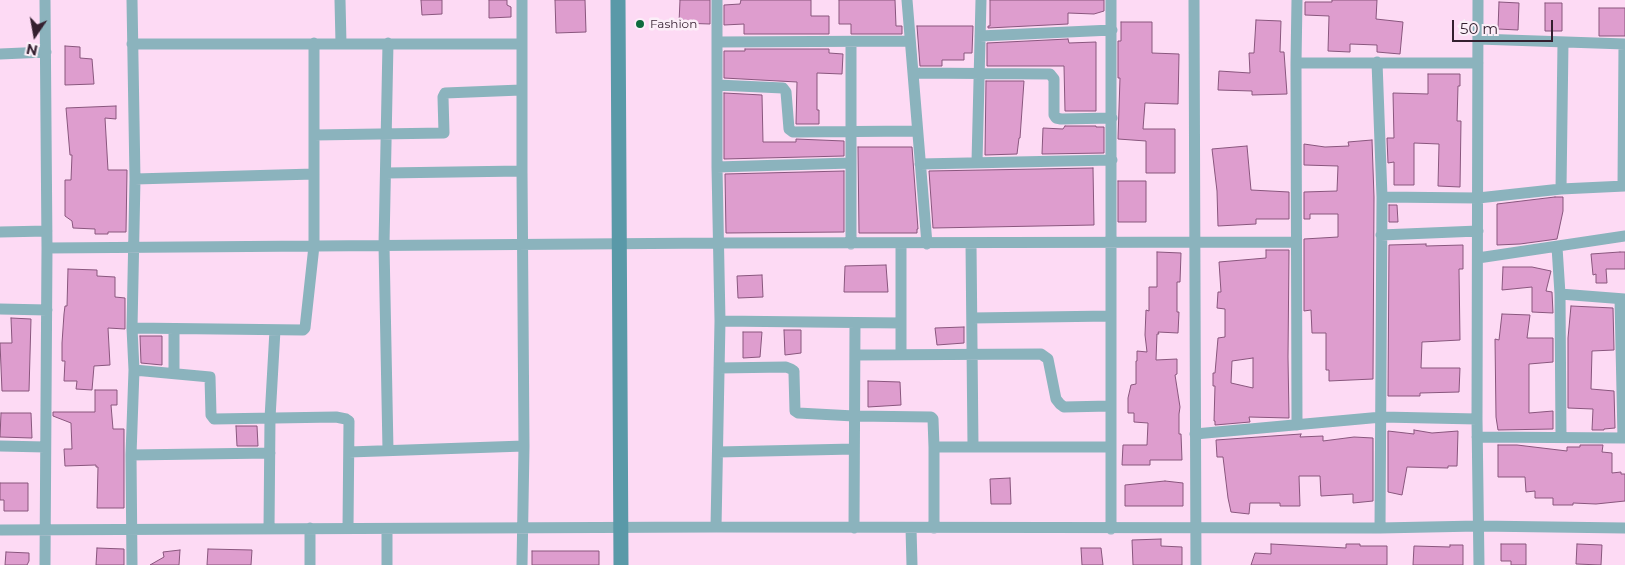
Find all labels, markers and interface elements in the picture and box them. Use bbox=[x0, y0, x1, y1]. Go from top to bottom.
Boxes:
north arrow bbox=[10, 10, 60, 60]
scale bar bbox=[1455, 10, 1556, 42]
place label: Fashion bbox=[650, 17, 697, 31]
marker: Fashion bbox=[634, 18, 646, 30]
text: 50 m bbox=[1460, 19, 1498, 38]
text: N bbox=[24, 40, 39, 60]

